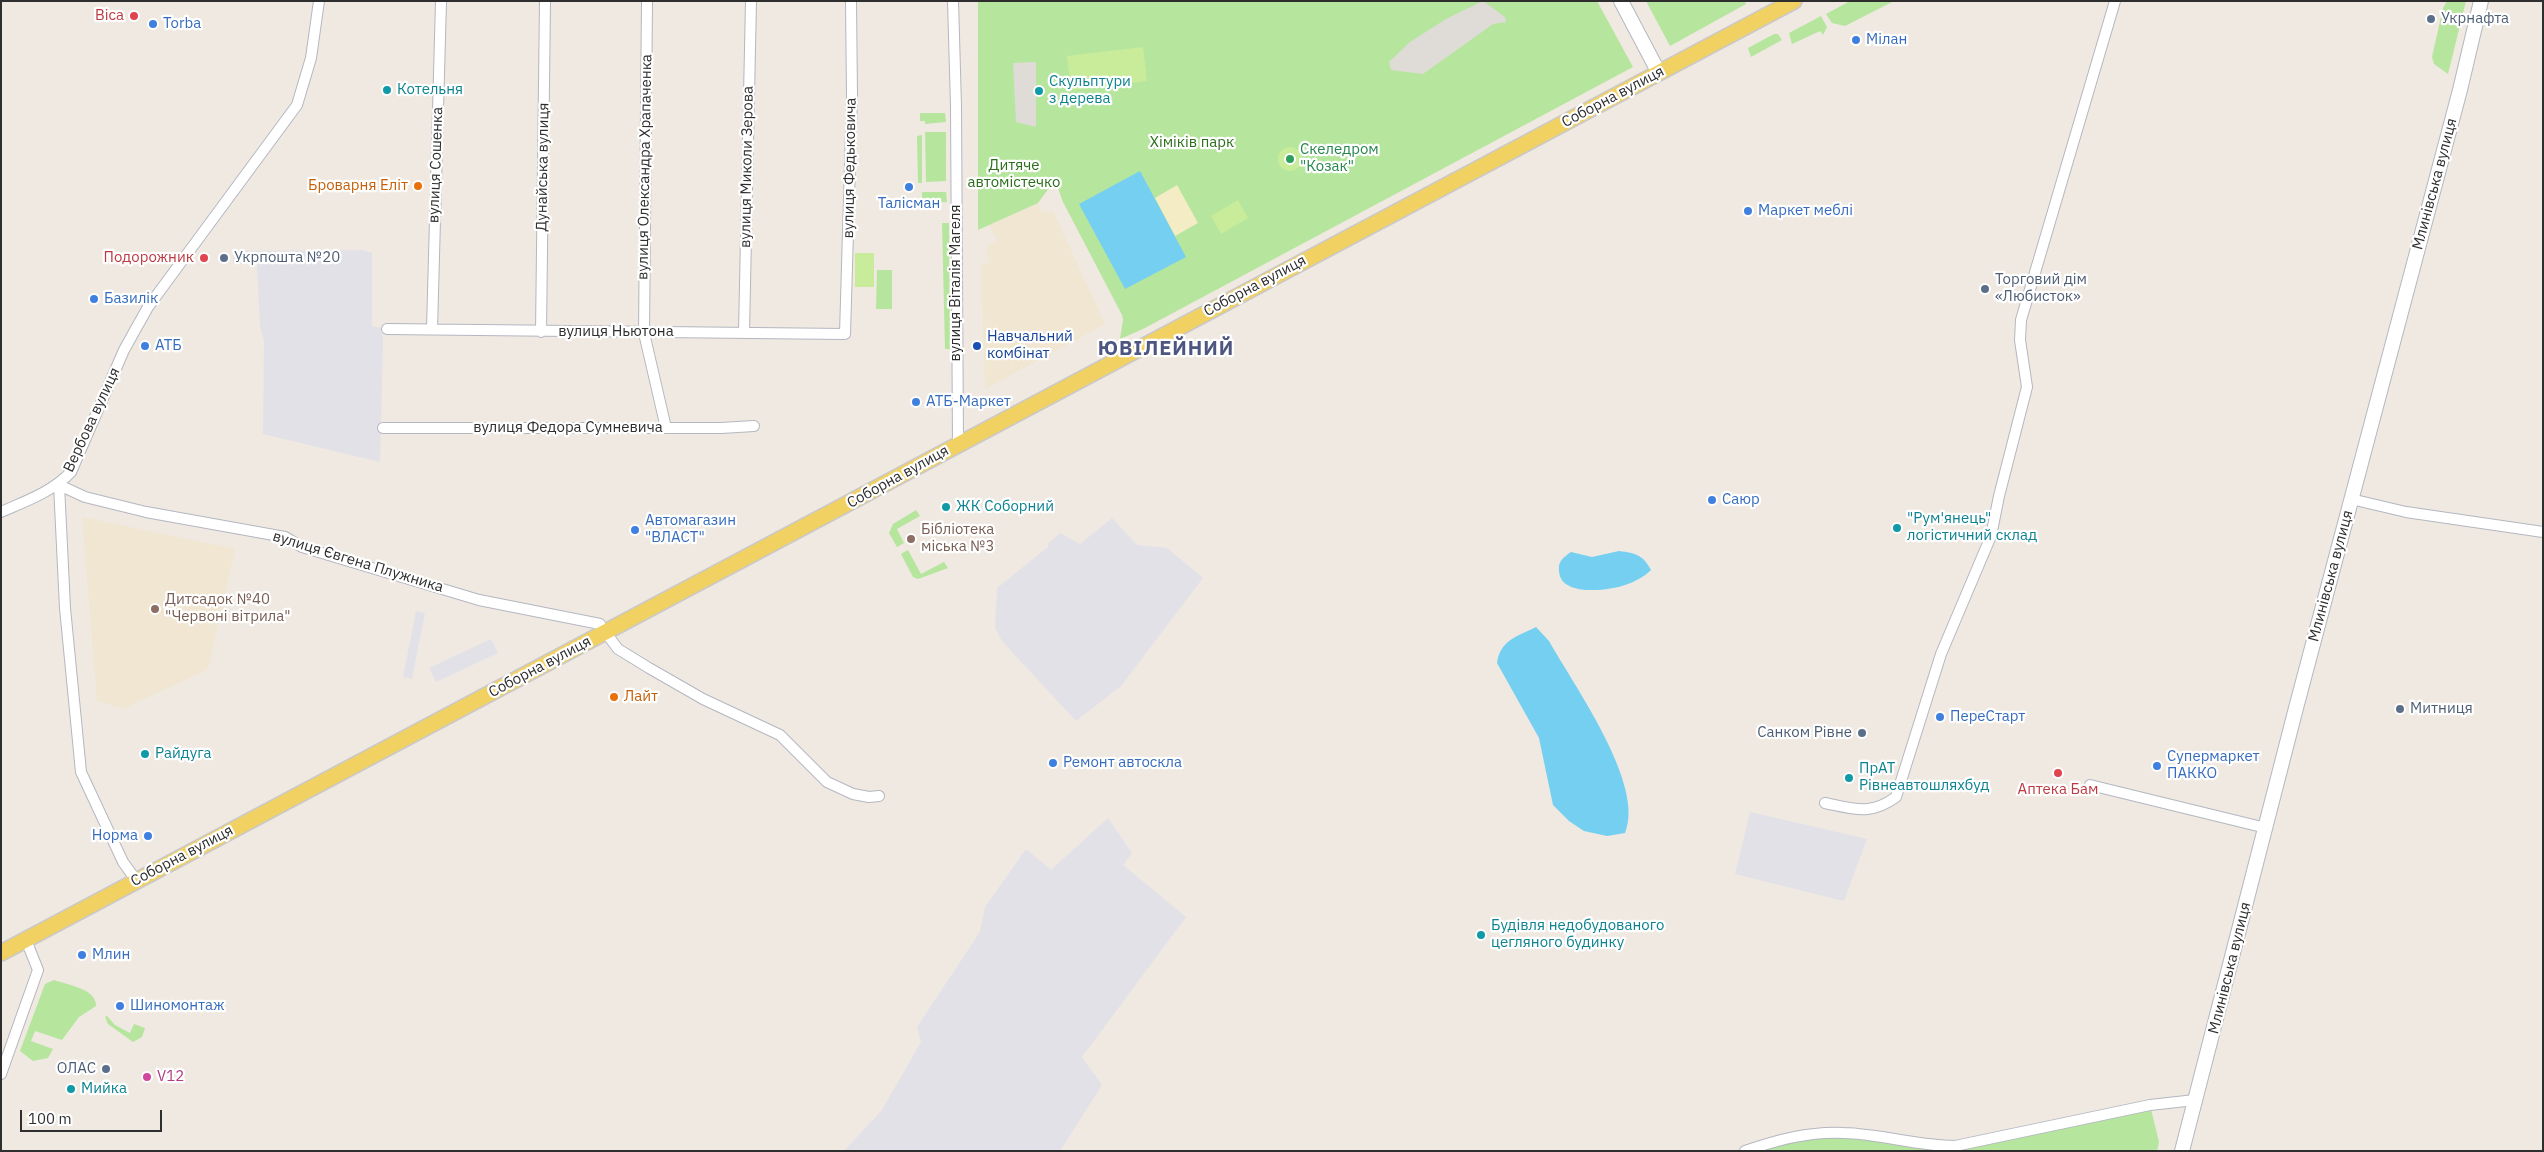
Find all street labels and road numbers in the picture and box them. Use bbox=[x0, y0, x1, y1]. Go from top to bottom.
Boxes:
street label: вулиця Олександра Храпаченка bbox=[634, 54, 656, 280]
street label: Соборна вулиця bbox=[1559, 62, 1667, 132]
street label: вулиця Миколи Зерова bbox=[737, 86, 757, 248]
street label: вулиця Федьковича bbox=[840, 98, 860, 238]
street label: Дунайська вулиця bbox=[533, 102, 553, 232]
street label: вулиця Сошенка bbox=[425, 107, 447, 223]
street label: Млинівська вулиця bbox=[2409, 116, 2461, 252]
street label: вулиця Віталія Магеля bbox=[947, 205, 965, 361]
street label: Соборна вулиця bbox=[1201, 251, 1309, 321]
street label: вулиця Ньютона bbox=[558, 323, 674, 341]
street label: Вербова вулиця bbox=[60, 365, 124, 475]
street label: вулиця Федора Сумневича bbox=[473, 419, 663, 437]
street label: Соборна вулиця bbox=[844, 442, 952, 512]
street label: Млинівська вулиця bbox=[2305, 508, 2357, 644]
street label: вулиця Євгена Плужника bbox=[270, 527, 446, 597]
street label: Соборна вулиця bbox=[486, 632, 594, 702]
street label: Соборна вулиця bbox=[128, 821, 236, 891]
street label: Млинівська вулиця bbox=[2205, 900, 2255, 1036]

